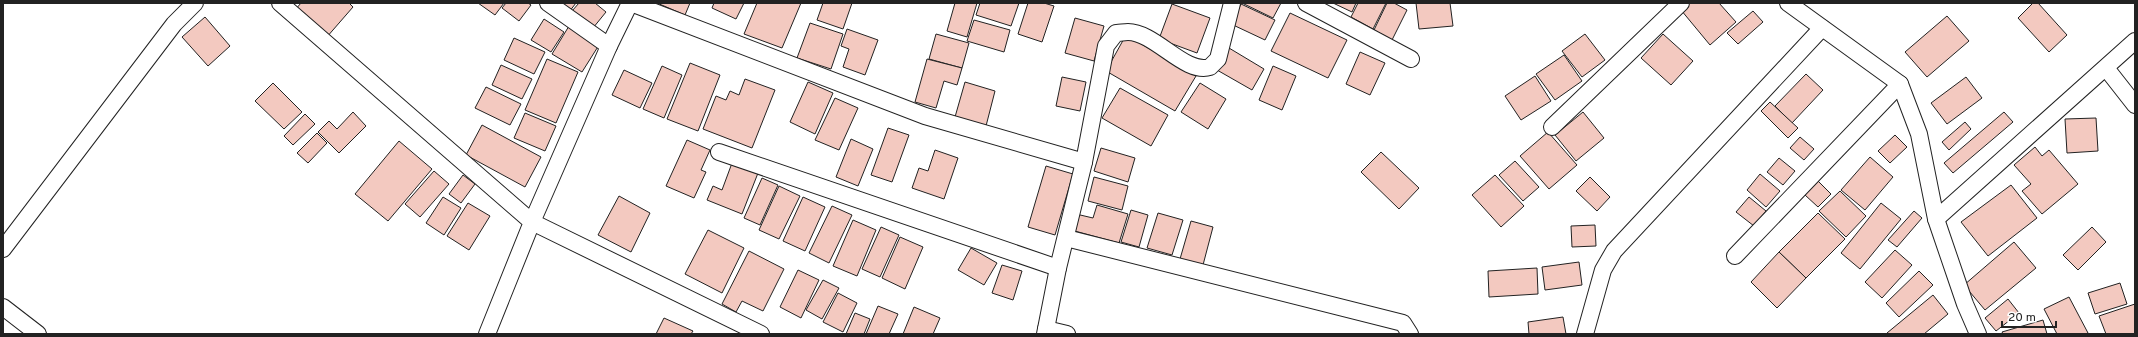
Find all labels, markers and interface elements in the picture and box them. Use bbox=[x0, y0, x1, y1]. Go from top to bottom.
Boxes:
scale bar bbox=[2002, 303, 2056, 329]
text: 20 m bbox=[2008, 310, 2036, 326]

